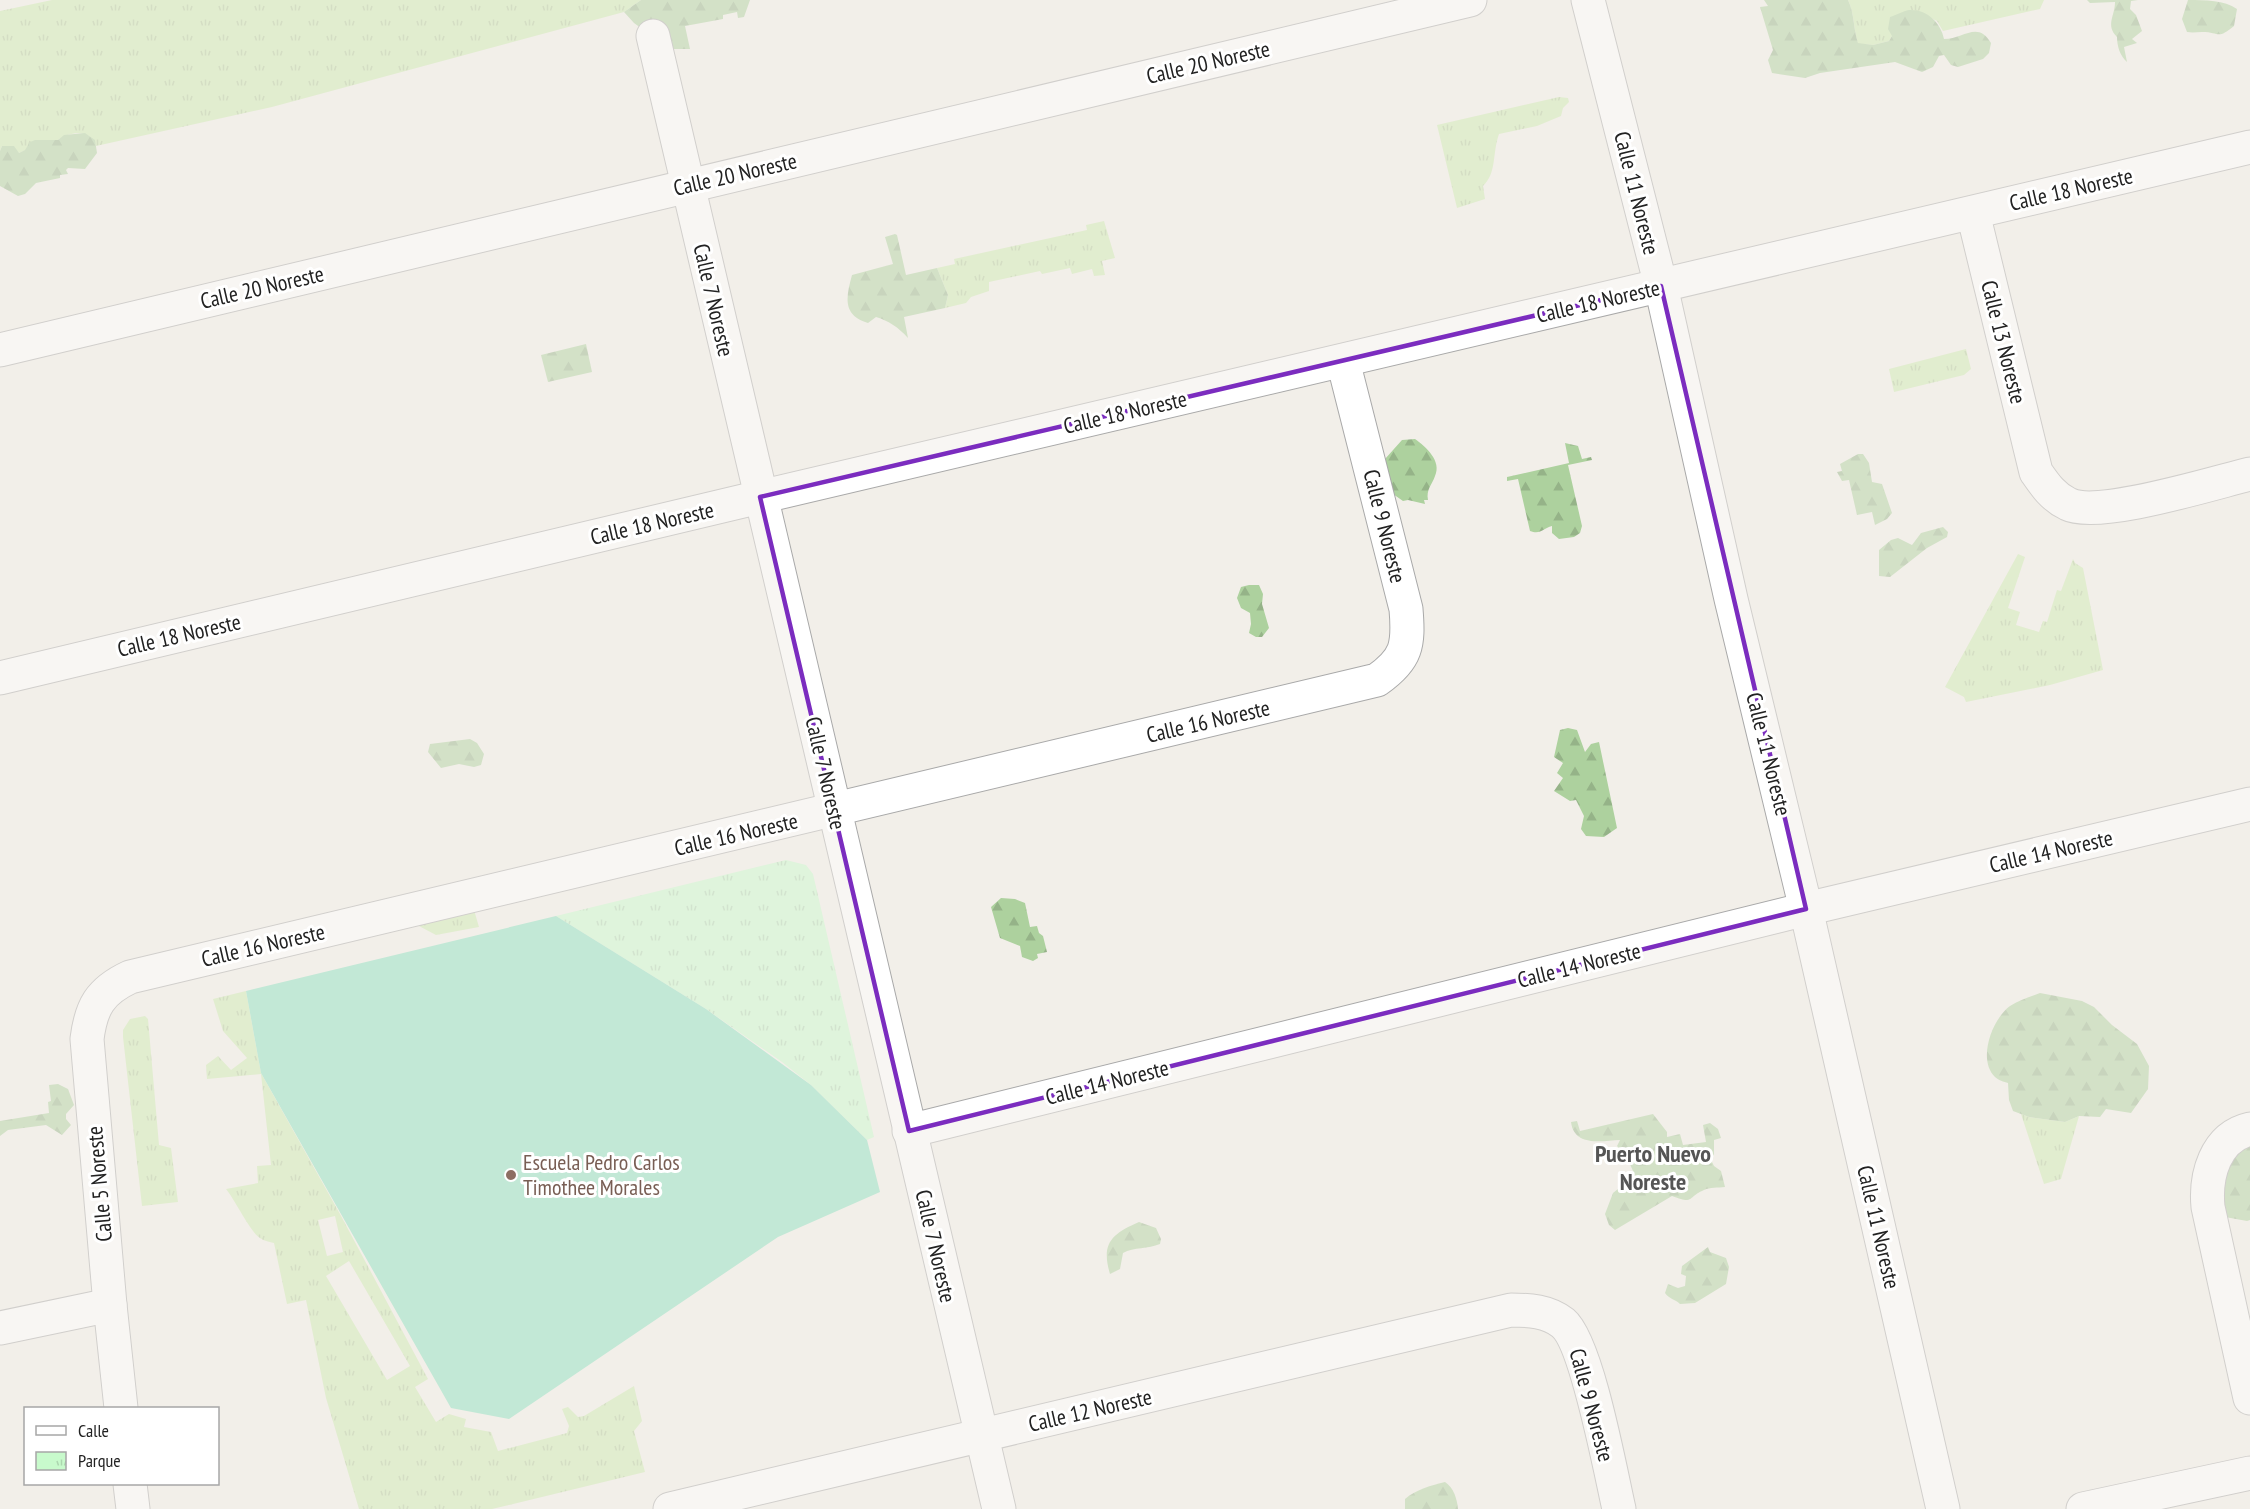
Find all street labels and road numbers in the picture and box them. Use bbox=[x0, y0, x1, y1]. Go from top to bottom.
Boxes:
street label: Calle 20 Noreste bbox=[1144, 34, 1272, 90]
street label: Calle 11 Noreste bbox=[1608, 129, 1666, 257]
street label: Calle 20 Noreste bbox=[671, 146, 799, 202]
street label: Calle 18 Noreste bbox=[2007, 161, 2135, 217]
street label: Calle 7 Noreste bbox=[687, 241, 741, 359]
street label: Calle 20 Noreste bbox=[198, 259, 326, 315]
street label: Calle 18 Noreste bbox=[1534, 273, 1662, 329]
street label: Calle 13 Noreste bbox=[1975, 278, 2033, 406]
street label: Calle 18 Noreste bbox=[1061, 384, 1189, 440]
street label: Calle 9 Noreste bbox=[1357, 466, 1413, 586]
street label: Calle 18 Noreste bbox=[588, 495, 716, 551]
street label: Calle 18 Noreste bbox=[115, 607, 243, 663]
street label: Calle 11 Noreste bbox=[1740, 690, 1798, 818]
street label: Calle 16 Noreste bbox=[1144, 693, 1272, 749]
street label: Calle 7 Noreste bbox=[799, 714, 853, 832]
street label: Calle 16 Noreste bbox=[672, 806, 800, 862]
street label: Calle 14 Noreste bbox=[1987, 823, 2115, 879]
street label: Calle 16 Noreste bbox=[199, 917, 327, 973]
street label: Calle 14 Noreste bbox=[1515, 936, 1643, 994]
street label: Calle 14 Noreste bbox=[1043, 1053, 1171, 1111]
street label: Calle 5 Noreste bbox=[80, 1125, 118, 1243]
street label: Calle 11 Noreste bbox=[1851, 1163, 1907, 1291]
street label: Calle 7 Noreste bbox=[909, 1187, 963, 1305]
street label: Calle 9 Noreste bbox=[1563, 1345, 1621, 1465]
street label: Calle 12 Noreste bbox=[1026, 1382, 1154, 1438]

